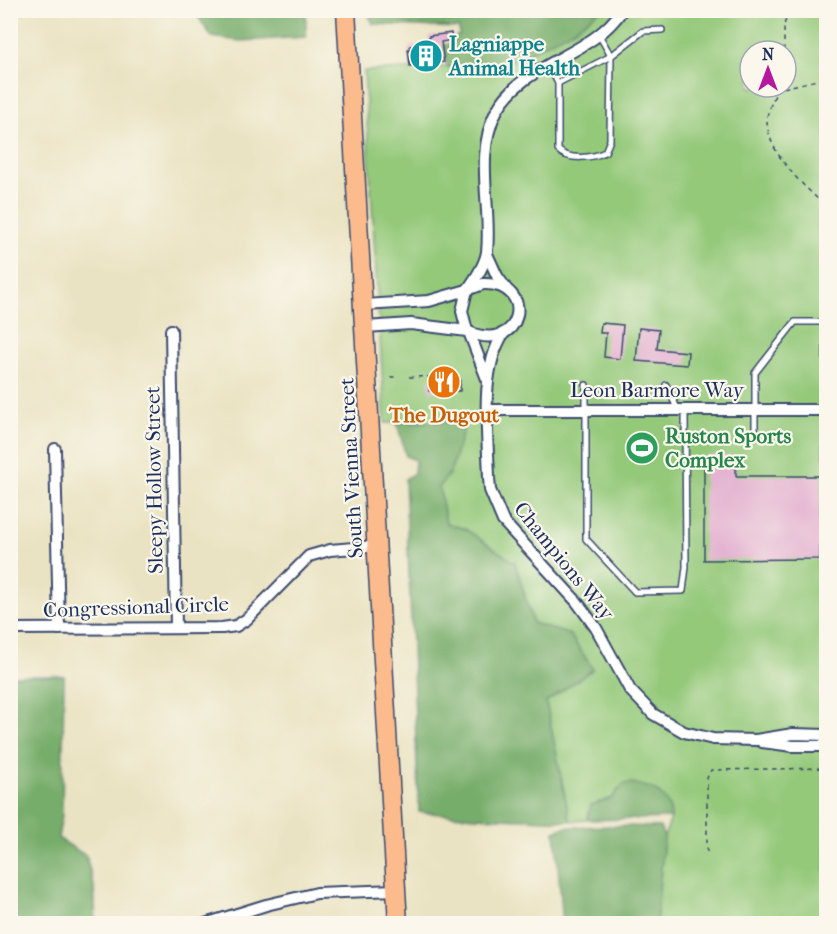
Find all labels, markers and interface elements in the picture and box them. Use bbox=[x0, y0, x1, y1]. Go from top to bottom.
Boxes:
place label: Lagniappe Animal Health bbox=[447, 32, 580, 80]
building icon: Lagniappe Animal Health bbox=[408, 38, 444, 74]
north arrow bbox=[738, 39, 798, 99]
text: N bbox=[762, 45, 775, 64]
restaurant icon: The Dugout bbox=[426, 364, 462, 400]
street label: South Vienna Street bbox=[334, 377, 368, 559]
street label: Leon Barmore Way bbox=[570, 378, 745, 402]
street label: Sleepy Hollow Street bbox=[140, 385, 168, 574]
place label: The Dugout bbox=[388, 403, 500, 427]
place label: Ruston Sports Complex bbox=[665, 424, 792, 472]
sports icon: Ruston Sports Complex bbox=[624, 430, 660, 466]
street label: Champions Way bbox=[509, 497, 620, 626]
street label: Congressional Circle bbox=[43, 592, 229, 622]

